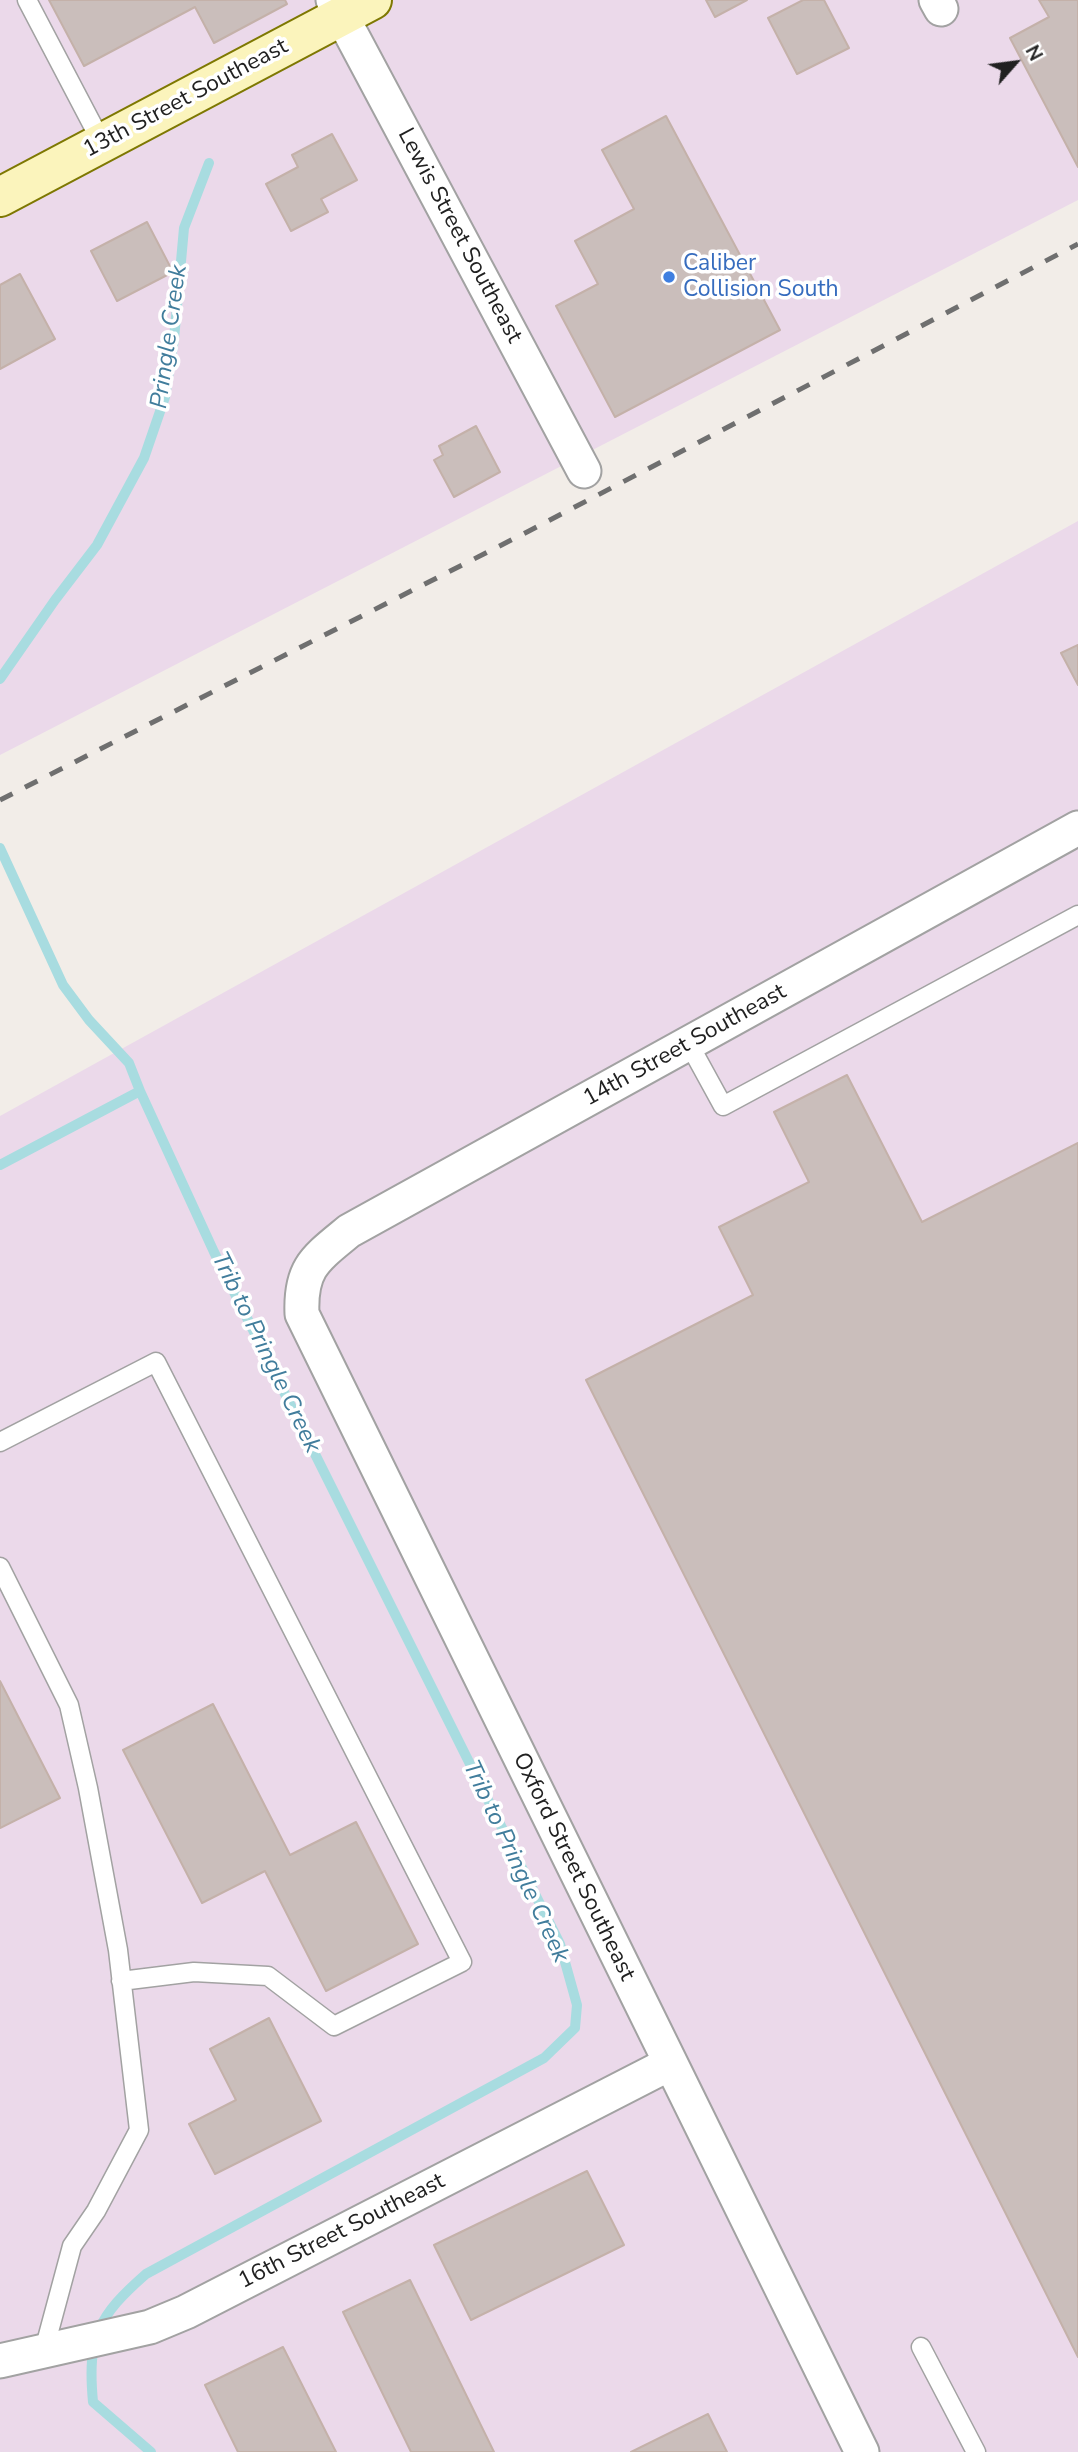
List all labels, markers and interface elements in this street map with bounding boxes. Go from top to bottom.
north arrow [980,28,1050,98]
street label: 13th Street Southeast [79,33,293,165]
text: N [1019,41,1048,66]
street label: Lewis Street Southeast [391,124,527,348]
place label: Caliber Collision South [683,250,839,304]
water label: Pringle Creek [146,263,194,411]
marker: Caliber Collision South [661,269,677,285]
street label: 14th Street Southeast [579,979,791,1113]
water label: Trib to Pringle Creek [204,1248,326,1458]
street label: Oxford Street Southeast [506,1748,640,1986]
water label: Trib to Pringle Creek [456,1756,574,1968]
street label: 16th Street Southeast [234,2168,450,2296]

